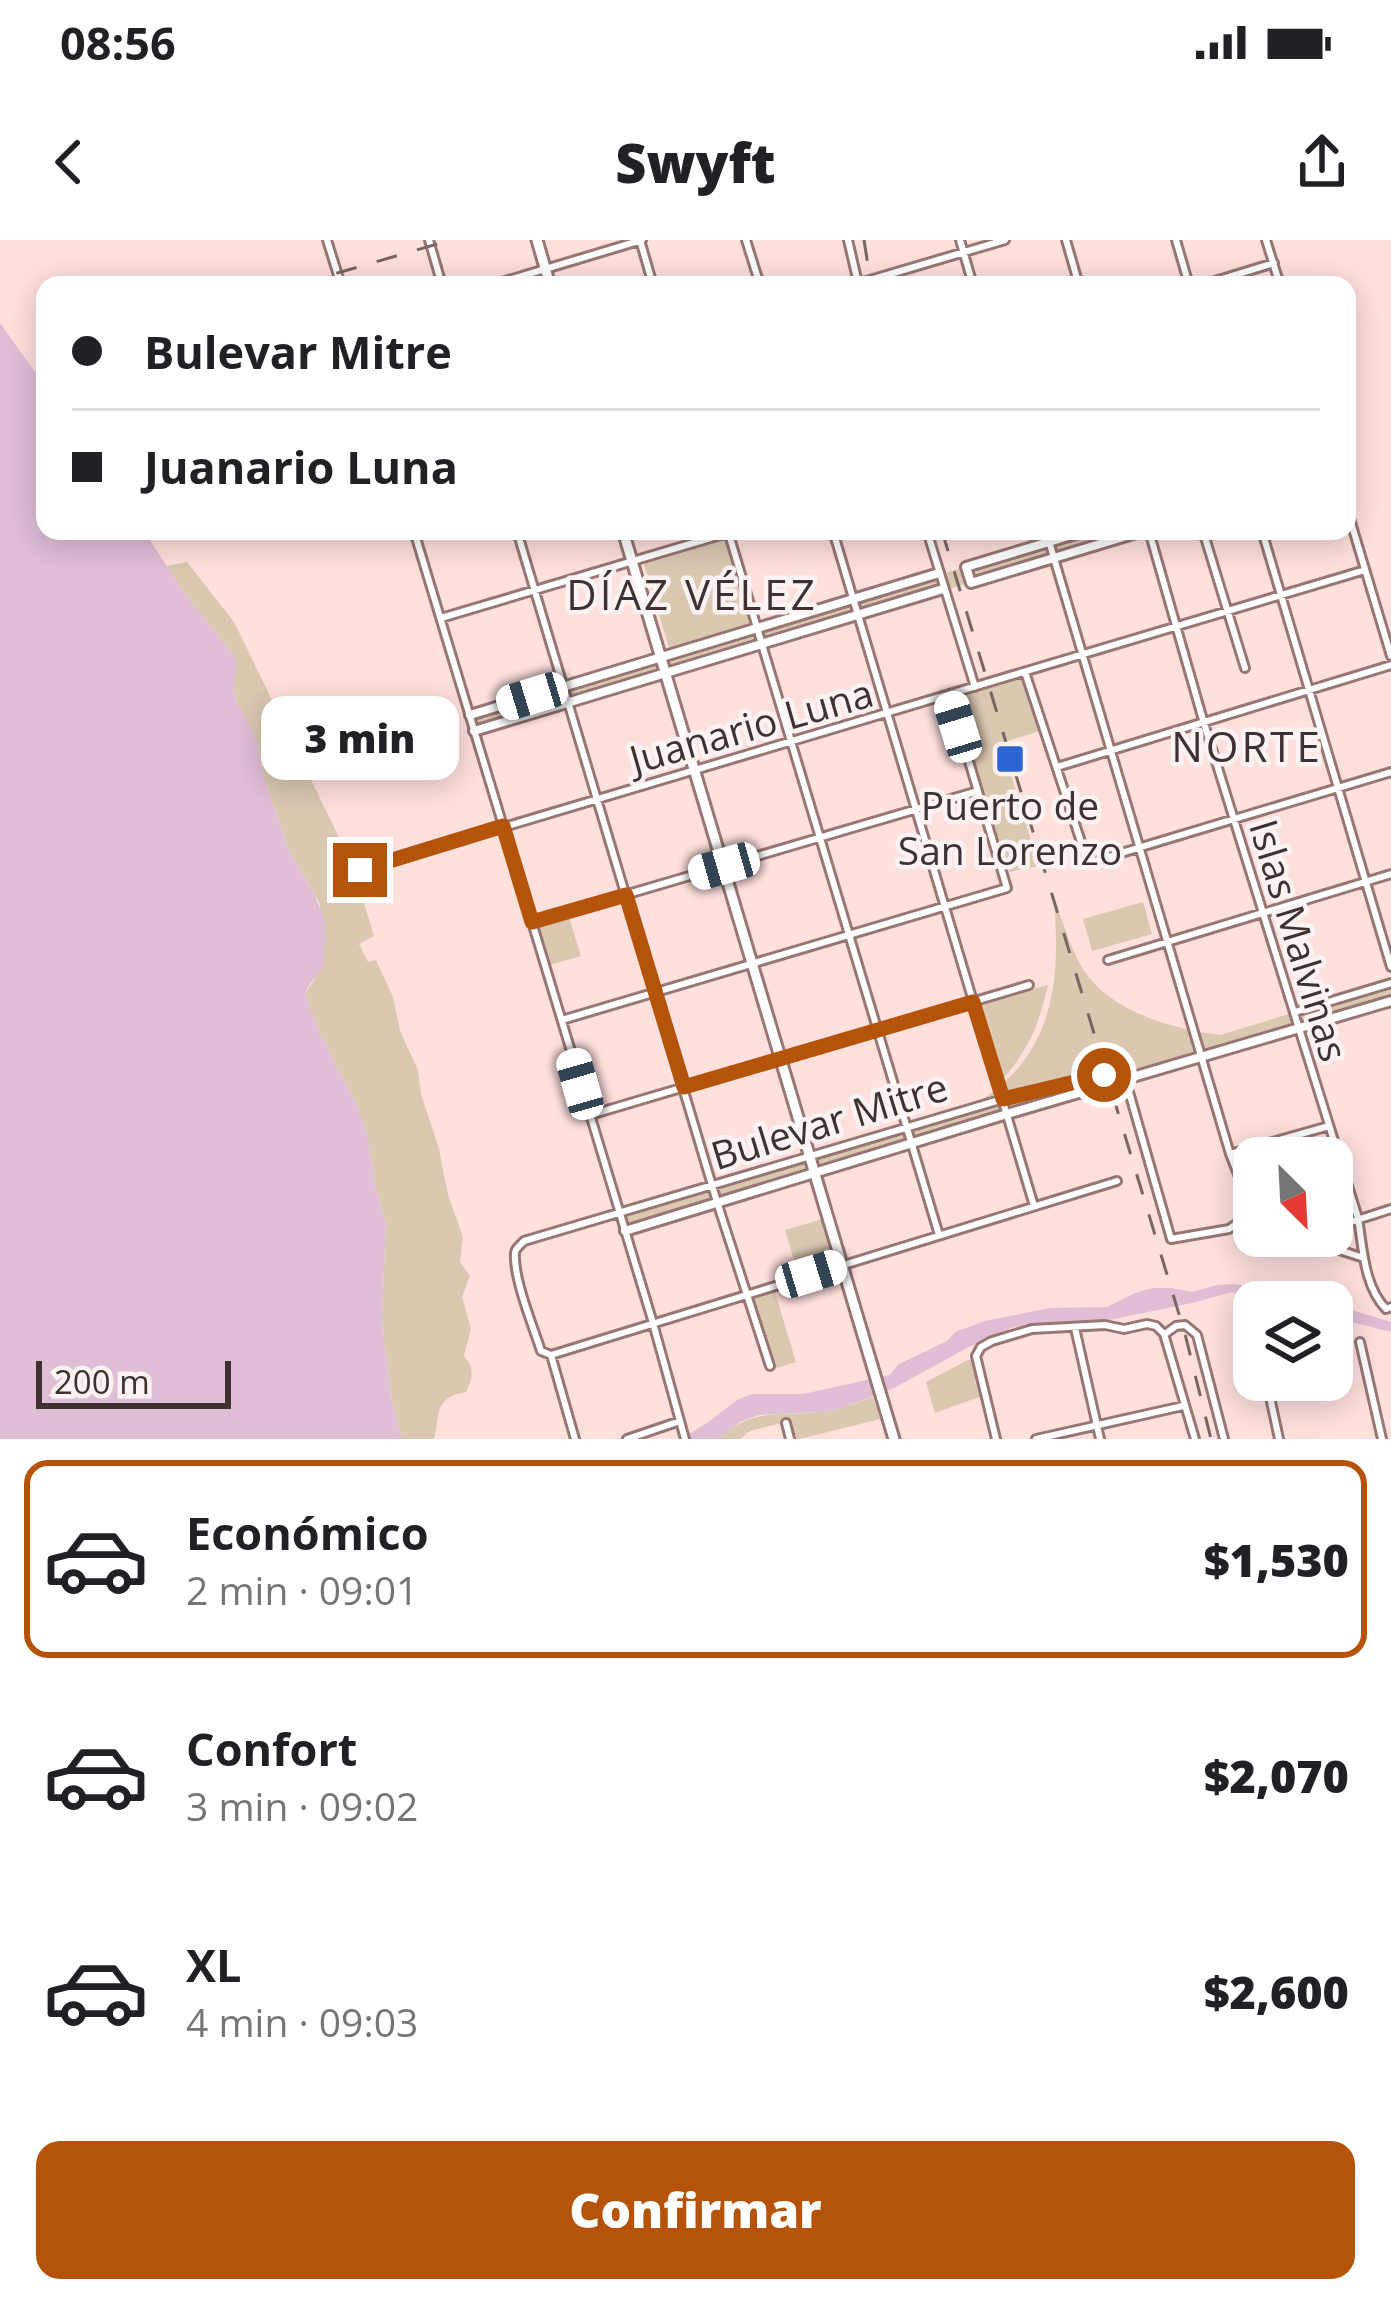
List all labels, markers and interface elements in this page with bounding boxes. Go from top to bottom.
text: 08:56 [60,12,176,73]
text: Swyft [615,125,776,199]
icon: back [36,129,102,195]
icon: share [1289,129,1355,195]
text: Bulevar Mitre [144,321,452,382]
text: Juanario Luna [144,436,458,497]
district label: DÍAZ VÉLEZ [566,565,818,622]
street label: Juanario Luna [619,665,879,786]
car [492,668,572,724]
car [930,687,986,767]
callout: 3 min [261,696,459,780]
text: 3 min [305,711,415,764]
district label: NORTE [1171,717,1323,774]
marker: Puerto de San Lorenzo [994,743,1026,775]
place label: Puerto de San Lorenzo [898,778,1122,876]
street label: Islas Malvinas [1238,813,1362,1067]
car [684,839,764,893]
route end [333,843,387,897]
car [553,1044,607,1124]
route start [1077,1048,1131,1102]
street label: Bulevar Mitre [704,1059,954,1181]
north arrow [1233,1137,1353,1257]
map controls [1233,1137,1353,1401]
car [771,1246,851,1302]
button: layers [1233,1281,1353,1401]
scale bar [36,1355,231,1408]
text: 200 m [54,1359,150,1404]
text: Económico [186,1502,429,1563]
icon: car [42,1505,150,1613]
text: $1,530 [1204,1529,1349,1590]
text: 2 min · 09:01 [186,1563,418,1616]
text: Confort [186,1718,357,1779]
icon: car [42,1721,150,1829]
text: $2,070 [1204,1745,1349,1806]
text: 3 min · 09:02 [186,1779,418,1832]
text: XL [186,1934,241,1995]
icon: car [42,1937,150,2045]
text: $2,600 [1204,1961,1349,2022]
text: 4 min · 09:03 [186,1995,418,2048]
button: Confirmar [36,2141,1355,2279]

